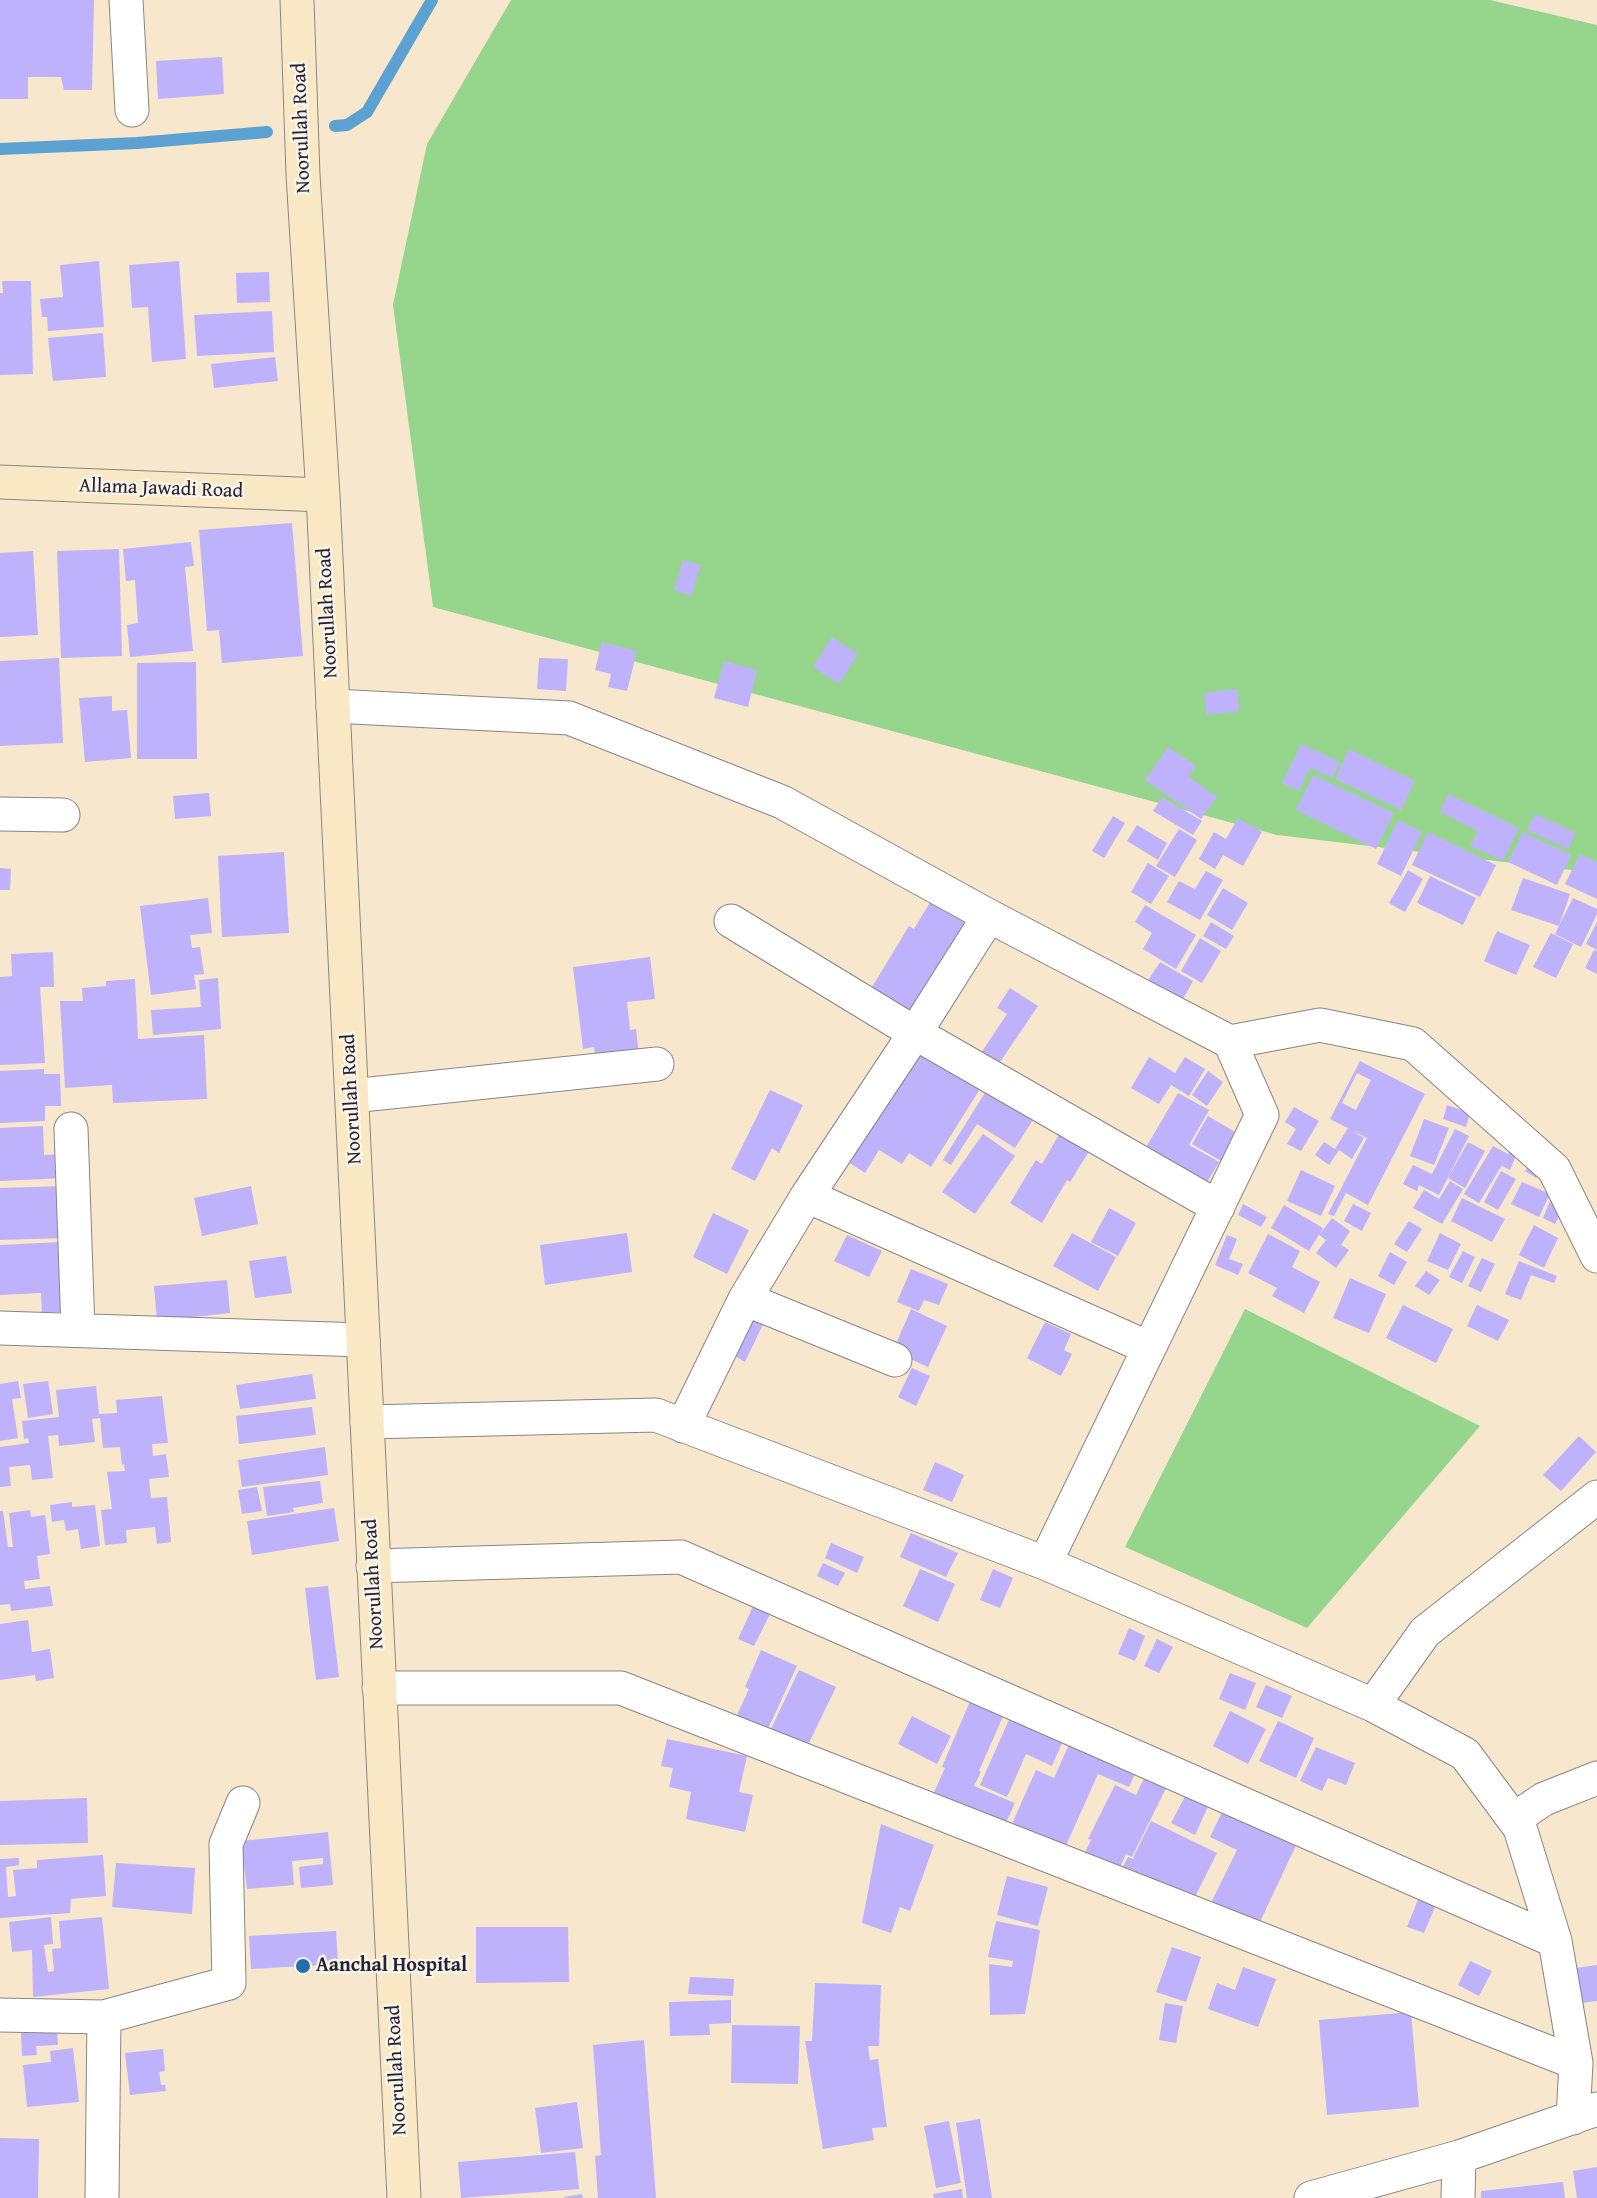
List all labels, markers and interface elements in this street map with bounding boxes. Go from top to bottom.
street label: Noorullah Road [288,62,316,194]
street label: Allama Jawadi Road [78,474,244,504]
street label: Noorullah Road [313,547,343,679]
street label: Noorullah Road [337,1033,367,1165]
street label: Noorullah Road [359,1518,389,1650]
place label: Aanchal Hospital [316,1954,467,1978]
marker: Aanchal Hospital [294,1957,312,1975]
street label: Noorullah Road [382,2004,412,2136]

